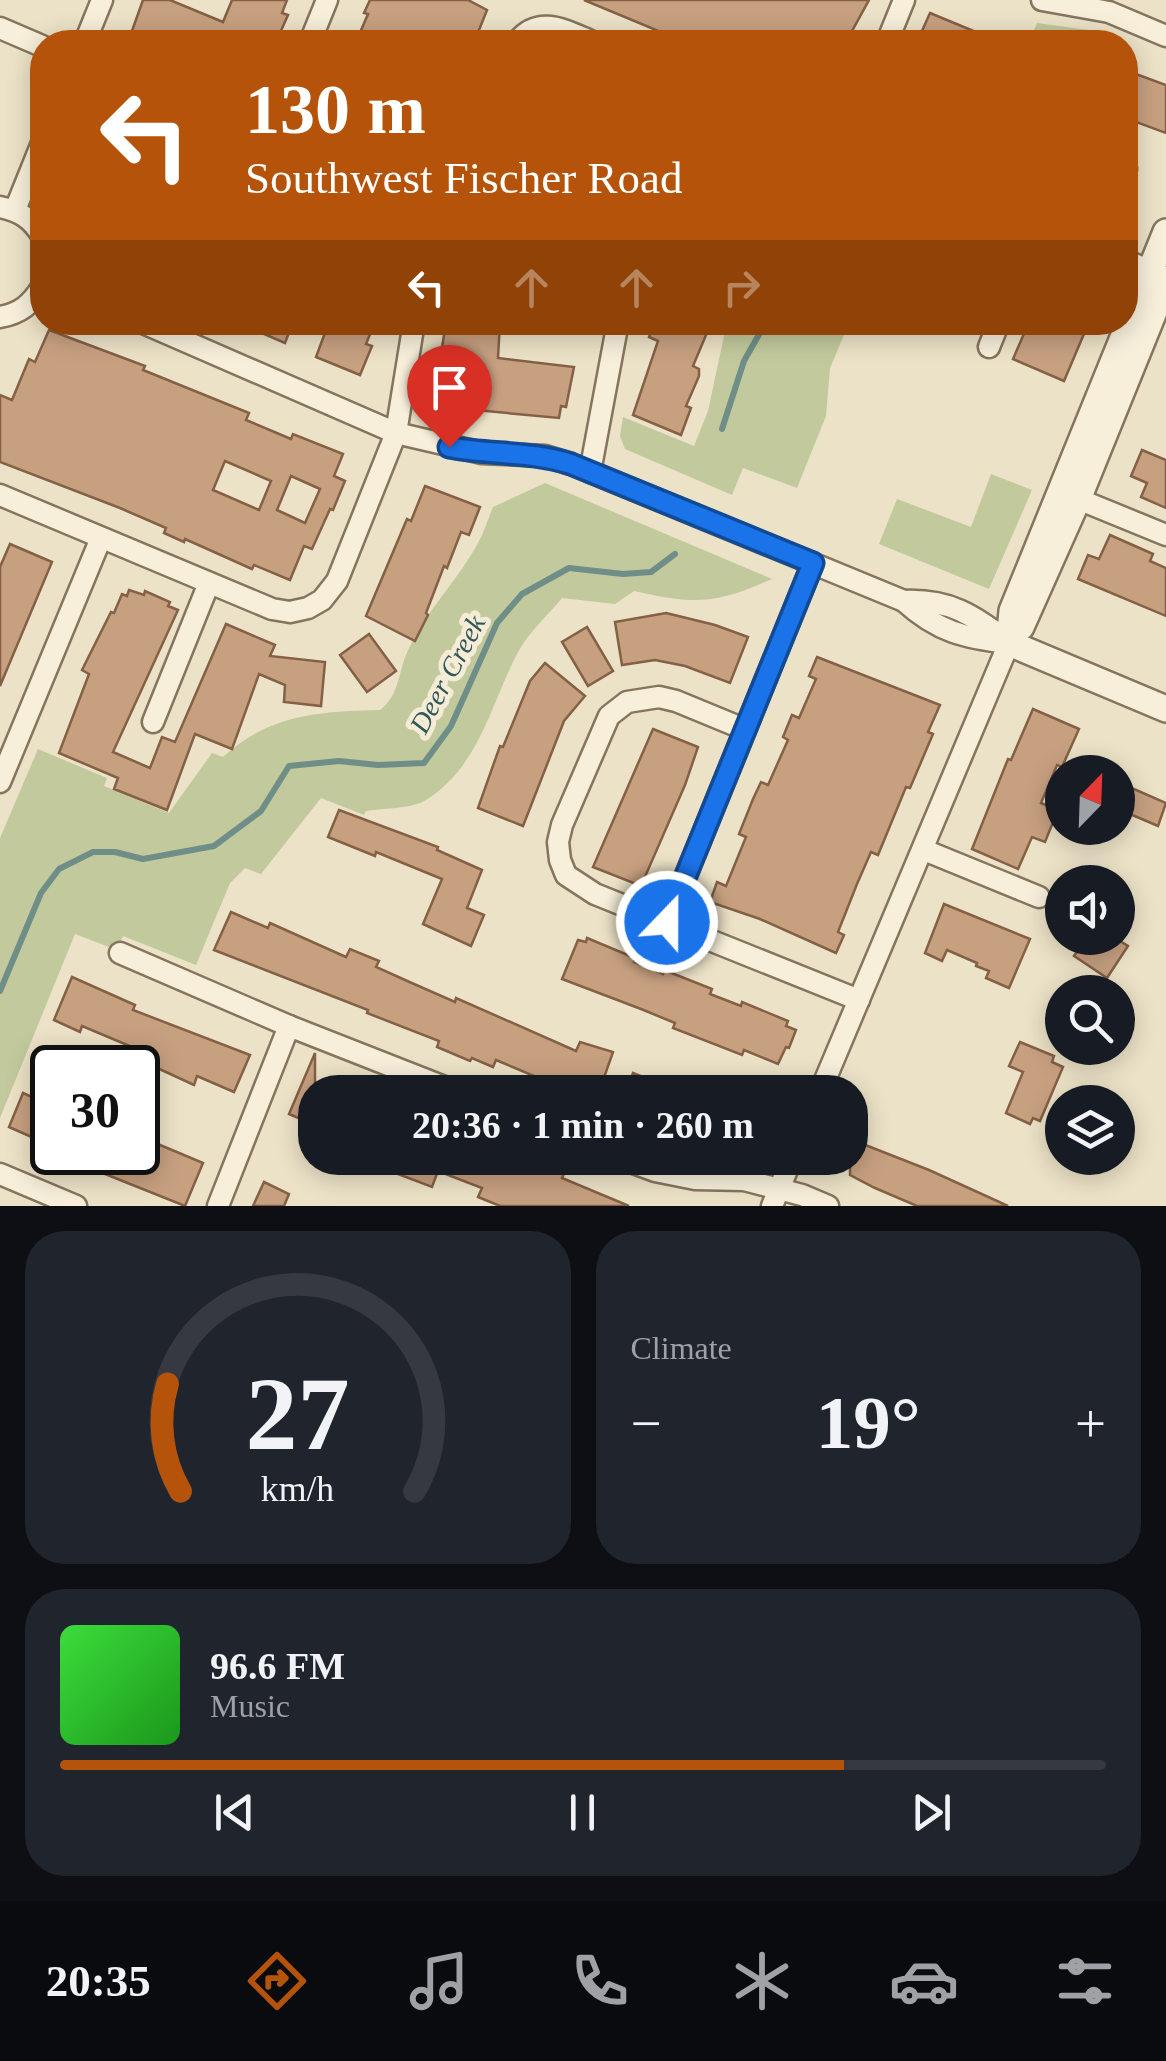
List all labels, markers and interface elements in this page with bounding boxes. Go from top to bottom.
icon: left [80,70,210,200]
text: 130 m [245,71,426,148]
text: Southwest Fischer Road [245,153,682,203]
icon: left [399,260,454,315]
icon: ahead [504,260,559,315]
icon: ahead [609,260,664,315]
icon: right [714,260,769,315]
pin [407,345,492,448]
icon: arrive [422,360,477,415]
water label: Deer Creek [403,610,492,739]
north arrow [1045,755,1135,845]
map controls [1045,755,1135,1175]
button: sound [1045,865,1135,955]
position arrow [615,870,719,974]
button: search [1045,975,1135,1065]
speed limit sign: 30 [30,1045,160,1175]
button: layers [1045,1085,1135,1175]
text: 20:36 · 1 min · 260 m [412,1104,754,1146]
text: Climate [631,1330,732,1366]
text: 27 [246,1356,350,1471]
text: 19° [816,1381,921,1464]
text: − [631,1393,662,1454]
text: + [1075,1393,1106,1454]
text: km/h [261,1469,335,1509]
text: 96.6 FM [210,1645,345,1687]
text: Music [210,1688,290,1724]
icon: previous [207,1785,262,1840]
icon: pause [555,1785,610,1840]
icon: next [904,1785,959,1840]
icon: directions [242,1946,312,2016]
icon: music [404,1946,474,2016]
icon: phone [565,1946,635,2016]
icon: climate [727,1946,797,2016]
icon: car [889,1946,959,2016]
icon: filters [1050,1946,1120,2016]
text: 20:35 [46,1956,151,2006]

